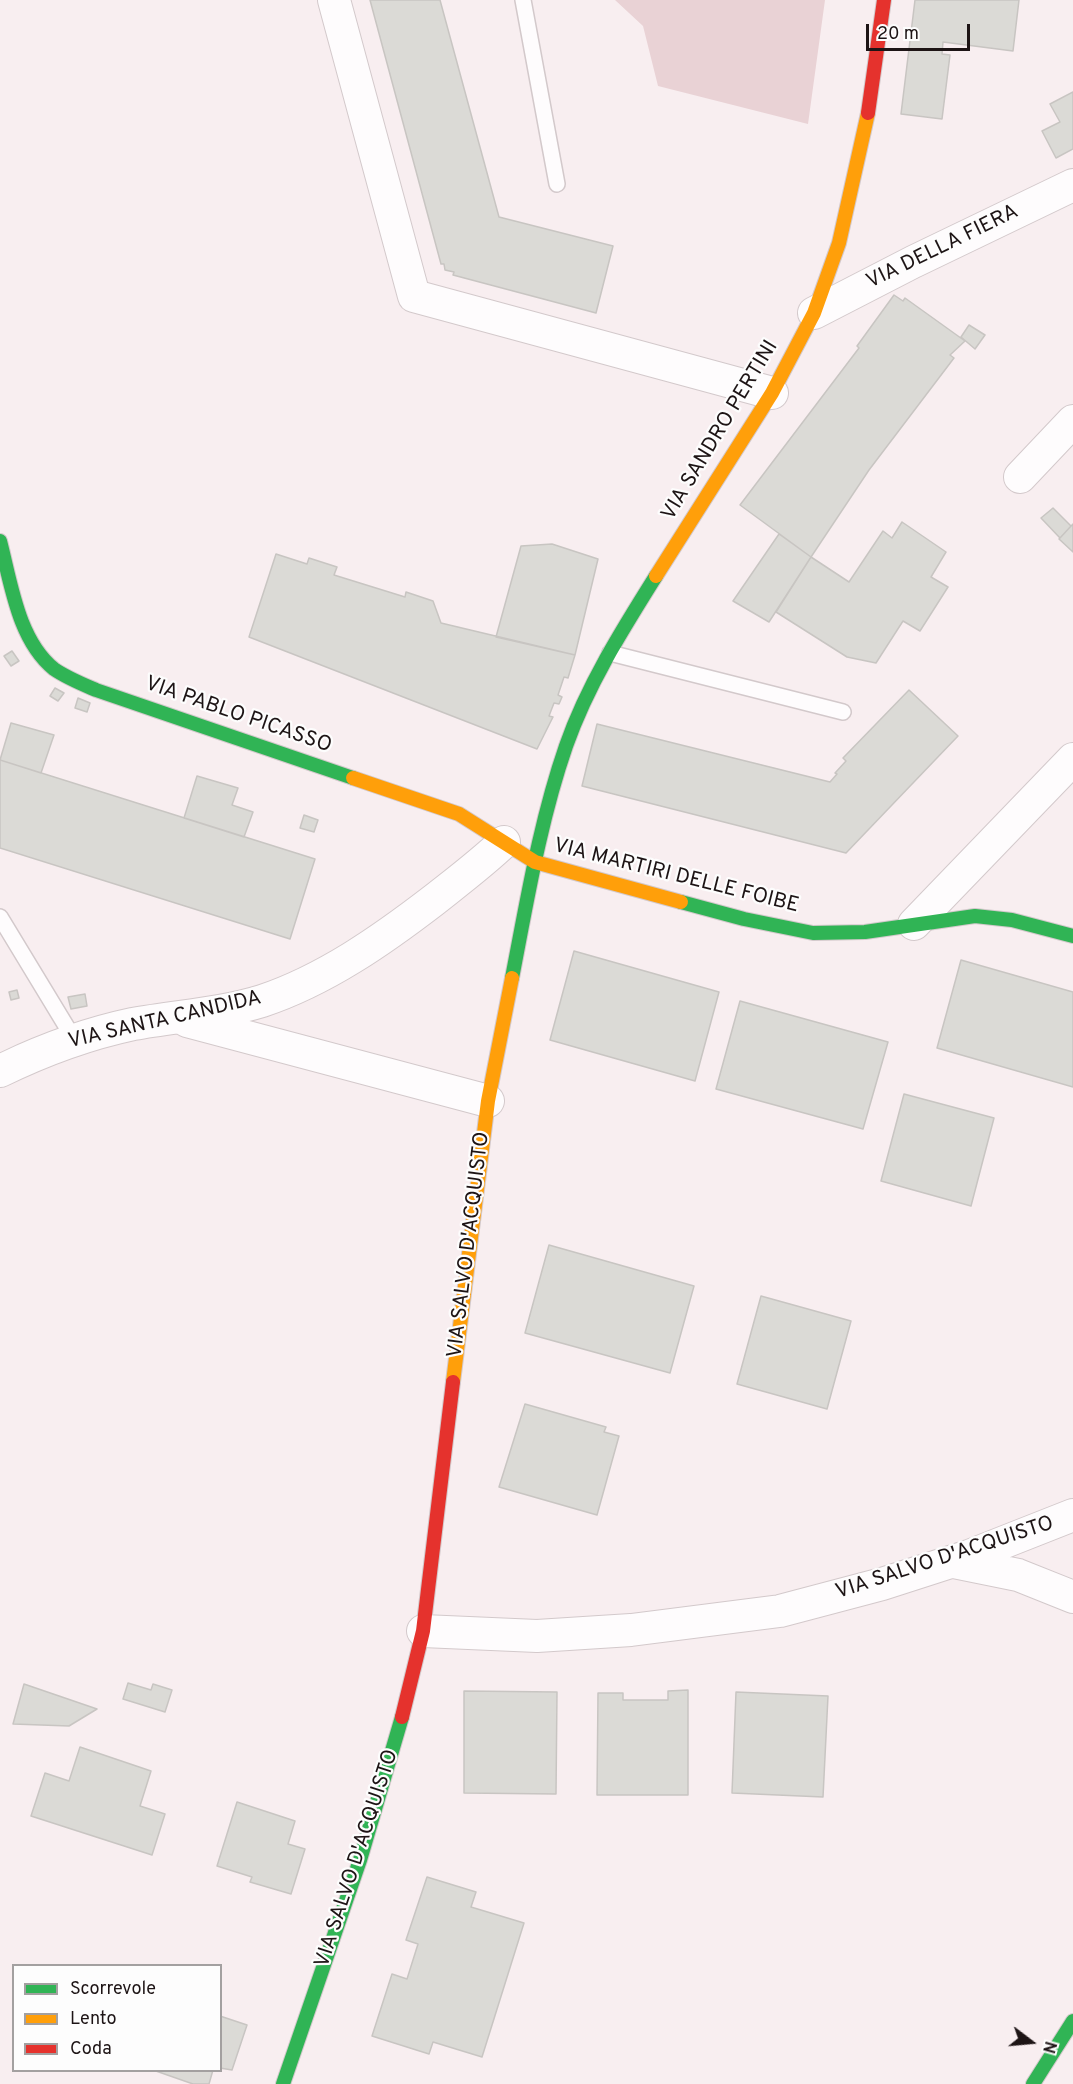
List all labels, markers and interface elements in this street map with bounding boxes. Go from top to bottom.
scale bar [869,12,972,50]
text: 20 m [877,23,919,46]
street label: VIA DELLA FIERA [863,200,1023,296]
street label: VIA SANDRO PERTINI [657,336,785,526]
street label: VIA PABLO PICASSO [141,672,335,760]
street label: VIA MARTIRI DELLE FOIBE [551,834,801,920]
street label: VIA SANTA CANDIDA [66,987,264,1055]
street label: VIA SALVO D'ACQUISTO [444,1130,496,1360]
street label: VIA SALVO D'ACQUISTO [833,1512,1057,1606]
street label: VIA SALVO D'ACQUISTO [311,1747,405,1971]
legend [12,1964,222,2072]
text: Scorrevole [70,1978,156,2001]
text: Lento [70,2008,116,2031]
north arrow [1001,2012,1061,2072]
text: Coda [70,2038,112,2061]
text: N [1037,2039,1060,2055]

